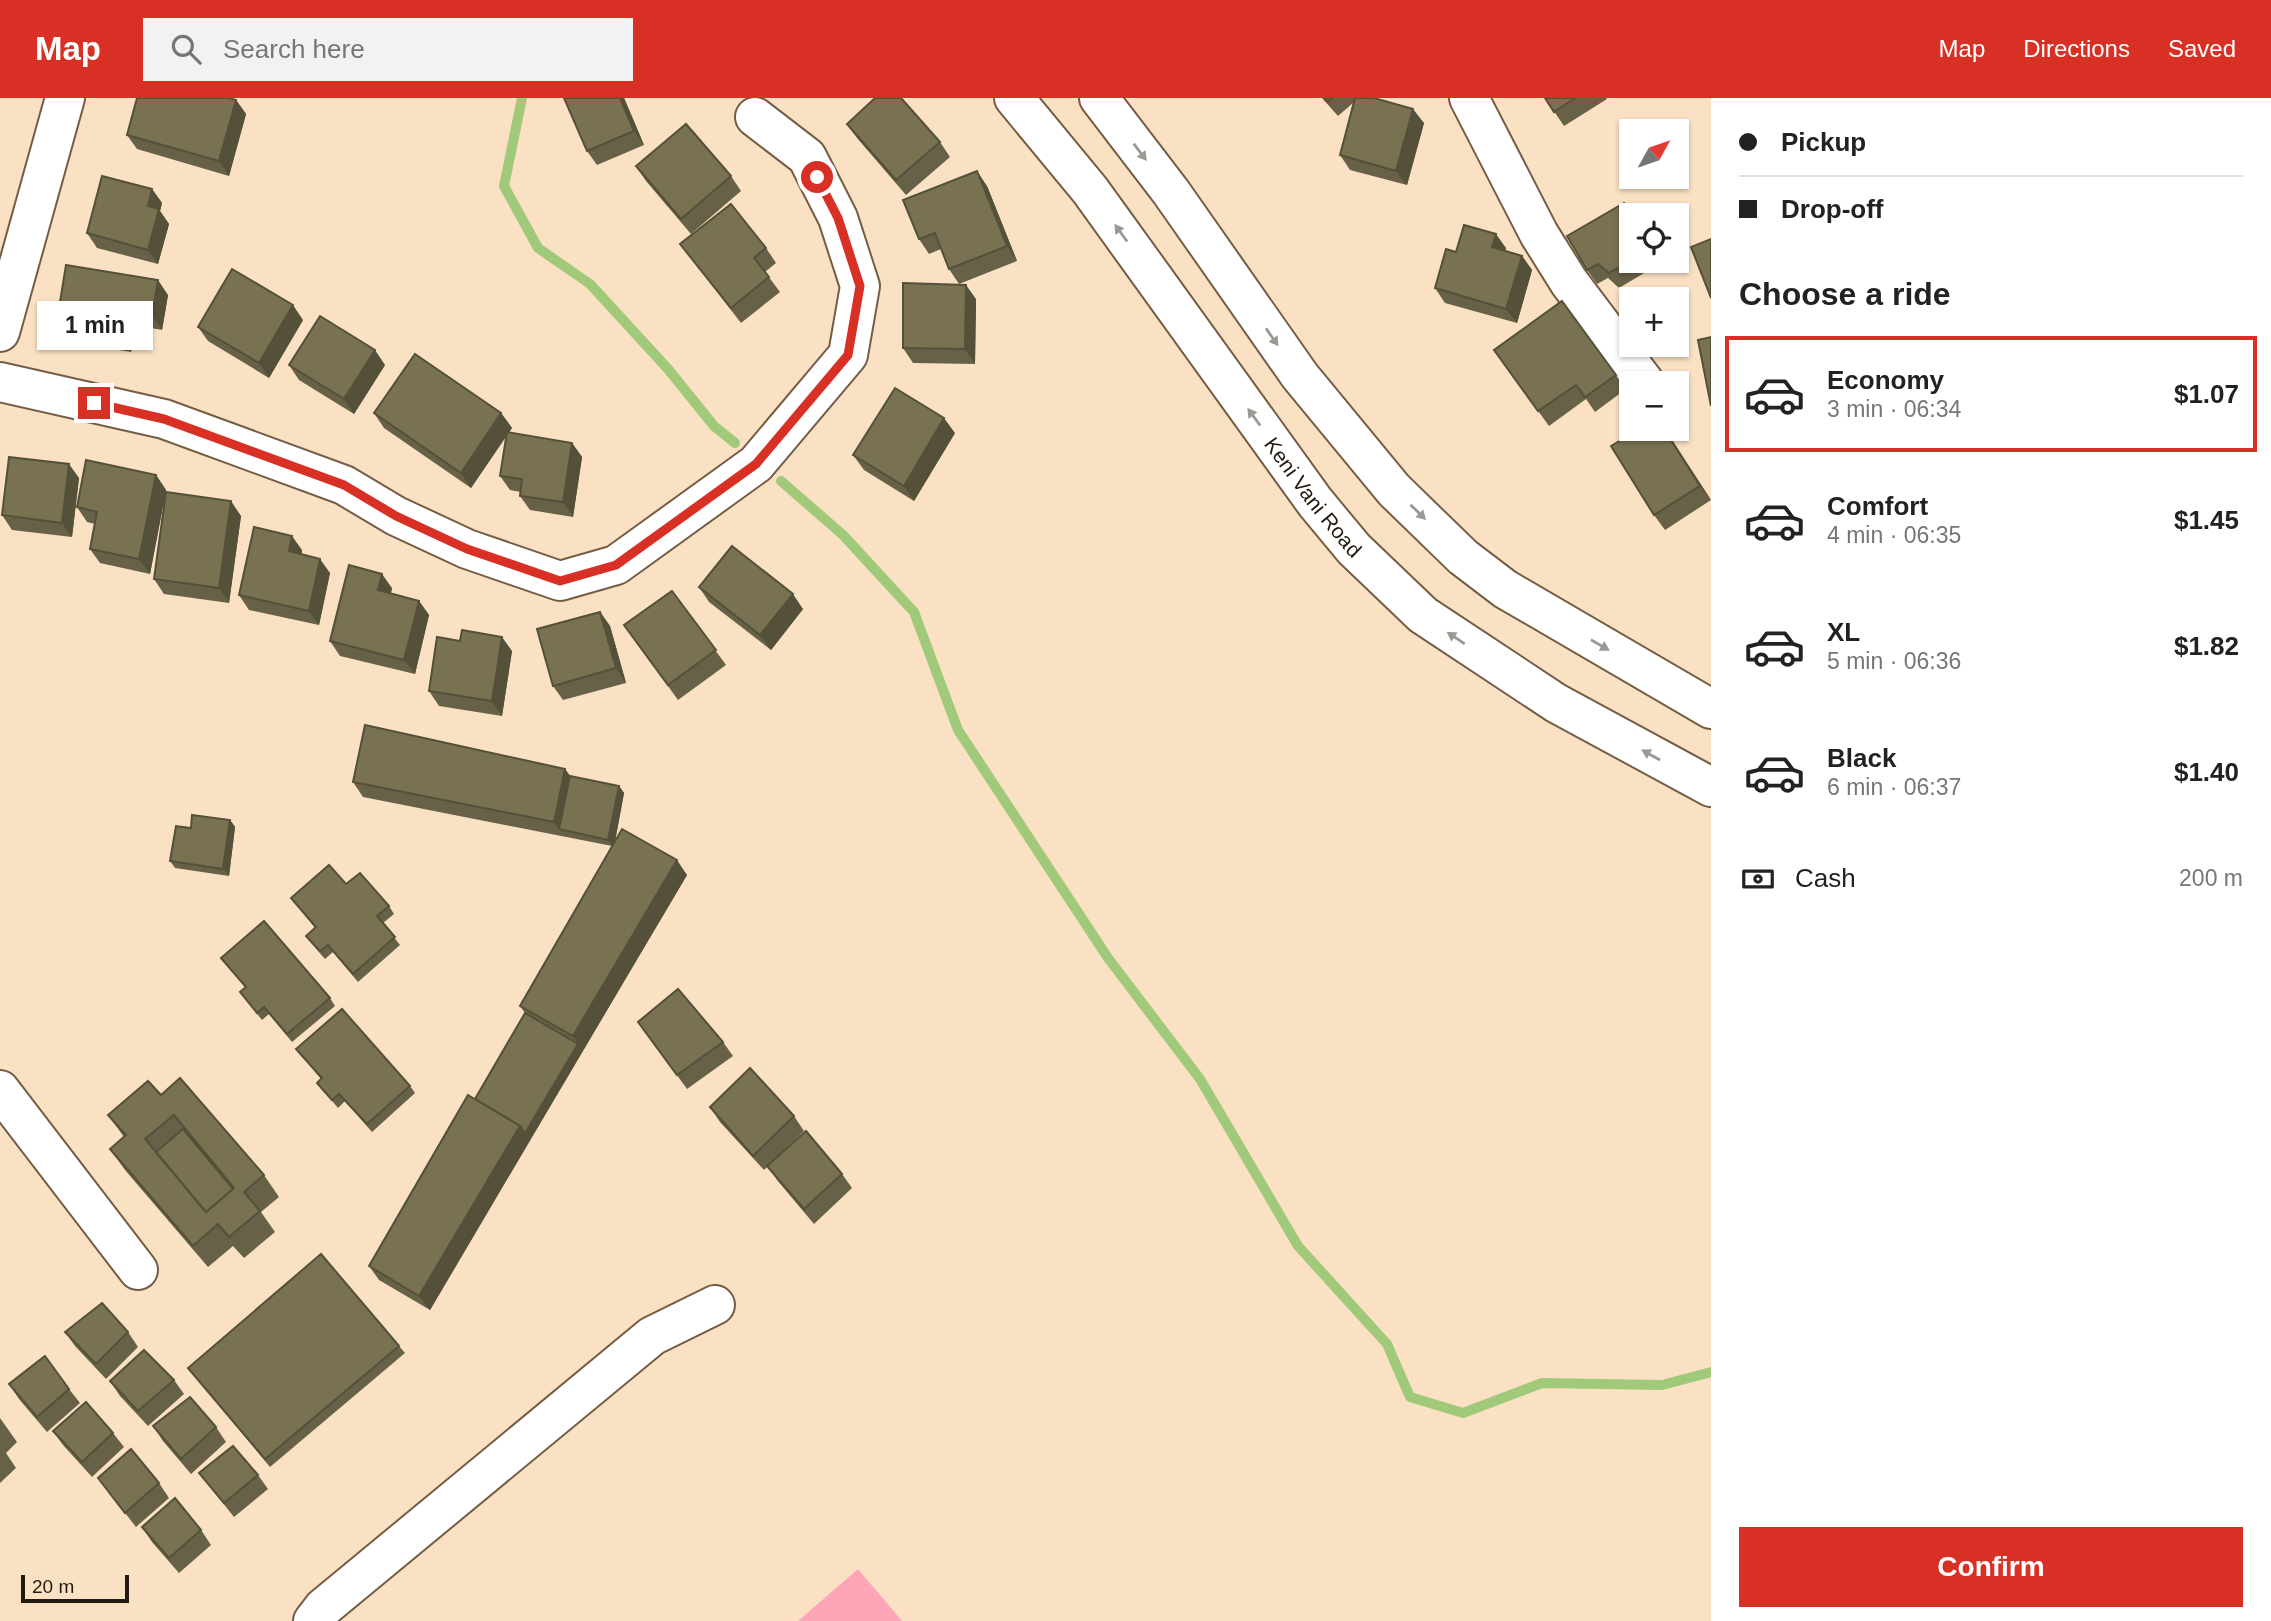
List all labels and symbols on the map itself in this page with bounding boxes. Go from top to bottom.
north arrow [1619,119,1689,189]
one-way arrow [1133,143,1147,161]
route start [801,161,833,193]
one-way arrow [1114,224,1128,242]
callout: 1 min [36,302,152,350]
one-way arrow [1265,328,1279,346]
route end [78,387,110,419]
one-way arrow [1247,408,1261,426]
street label: Keni Vani Road [1260,433,1366,562]
one-way arrow [1409,503,1425,520]
one-way arrow [1447,631,1465,645]
one-way arrow [1591,639,1610,651]
one-way arrow [1641,749,1661,760]
scale bar [21,1572,130,1604]

